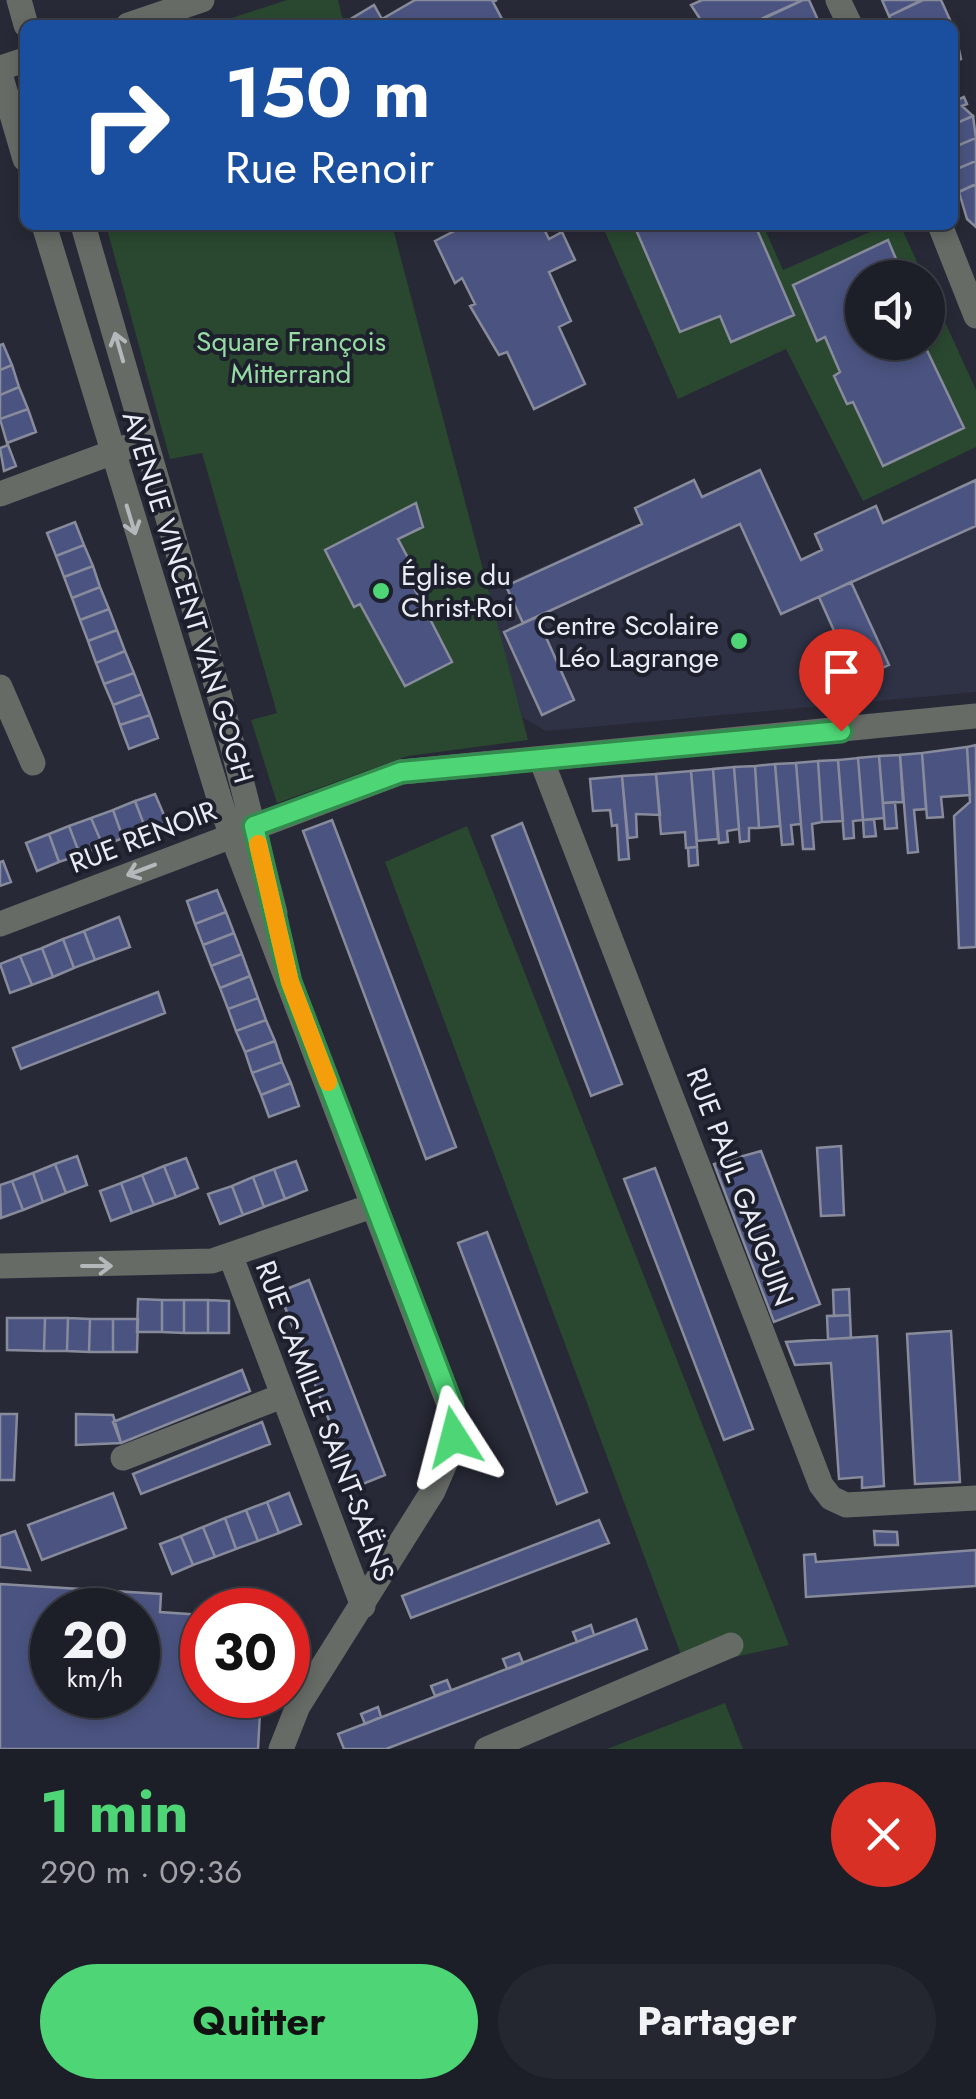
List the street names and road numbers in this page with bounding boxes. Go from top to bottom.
street label: AVENUE VINCENT VAN GOGH [112,406,264,788]
street label: RUE RENOIR [64,790,223,884]
street label: RUE PAUL GAUGUIN [676,1062,804,1312]
street label: RUE CAMILLE SAINT-SAËNS [245,1255,405,1587]

